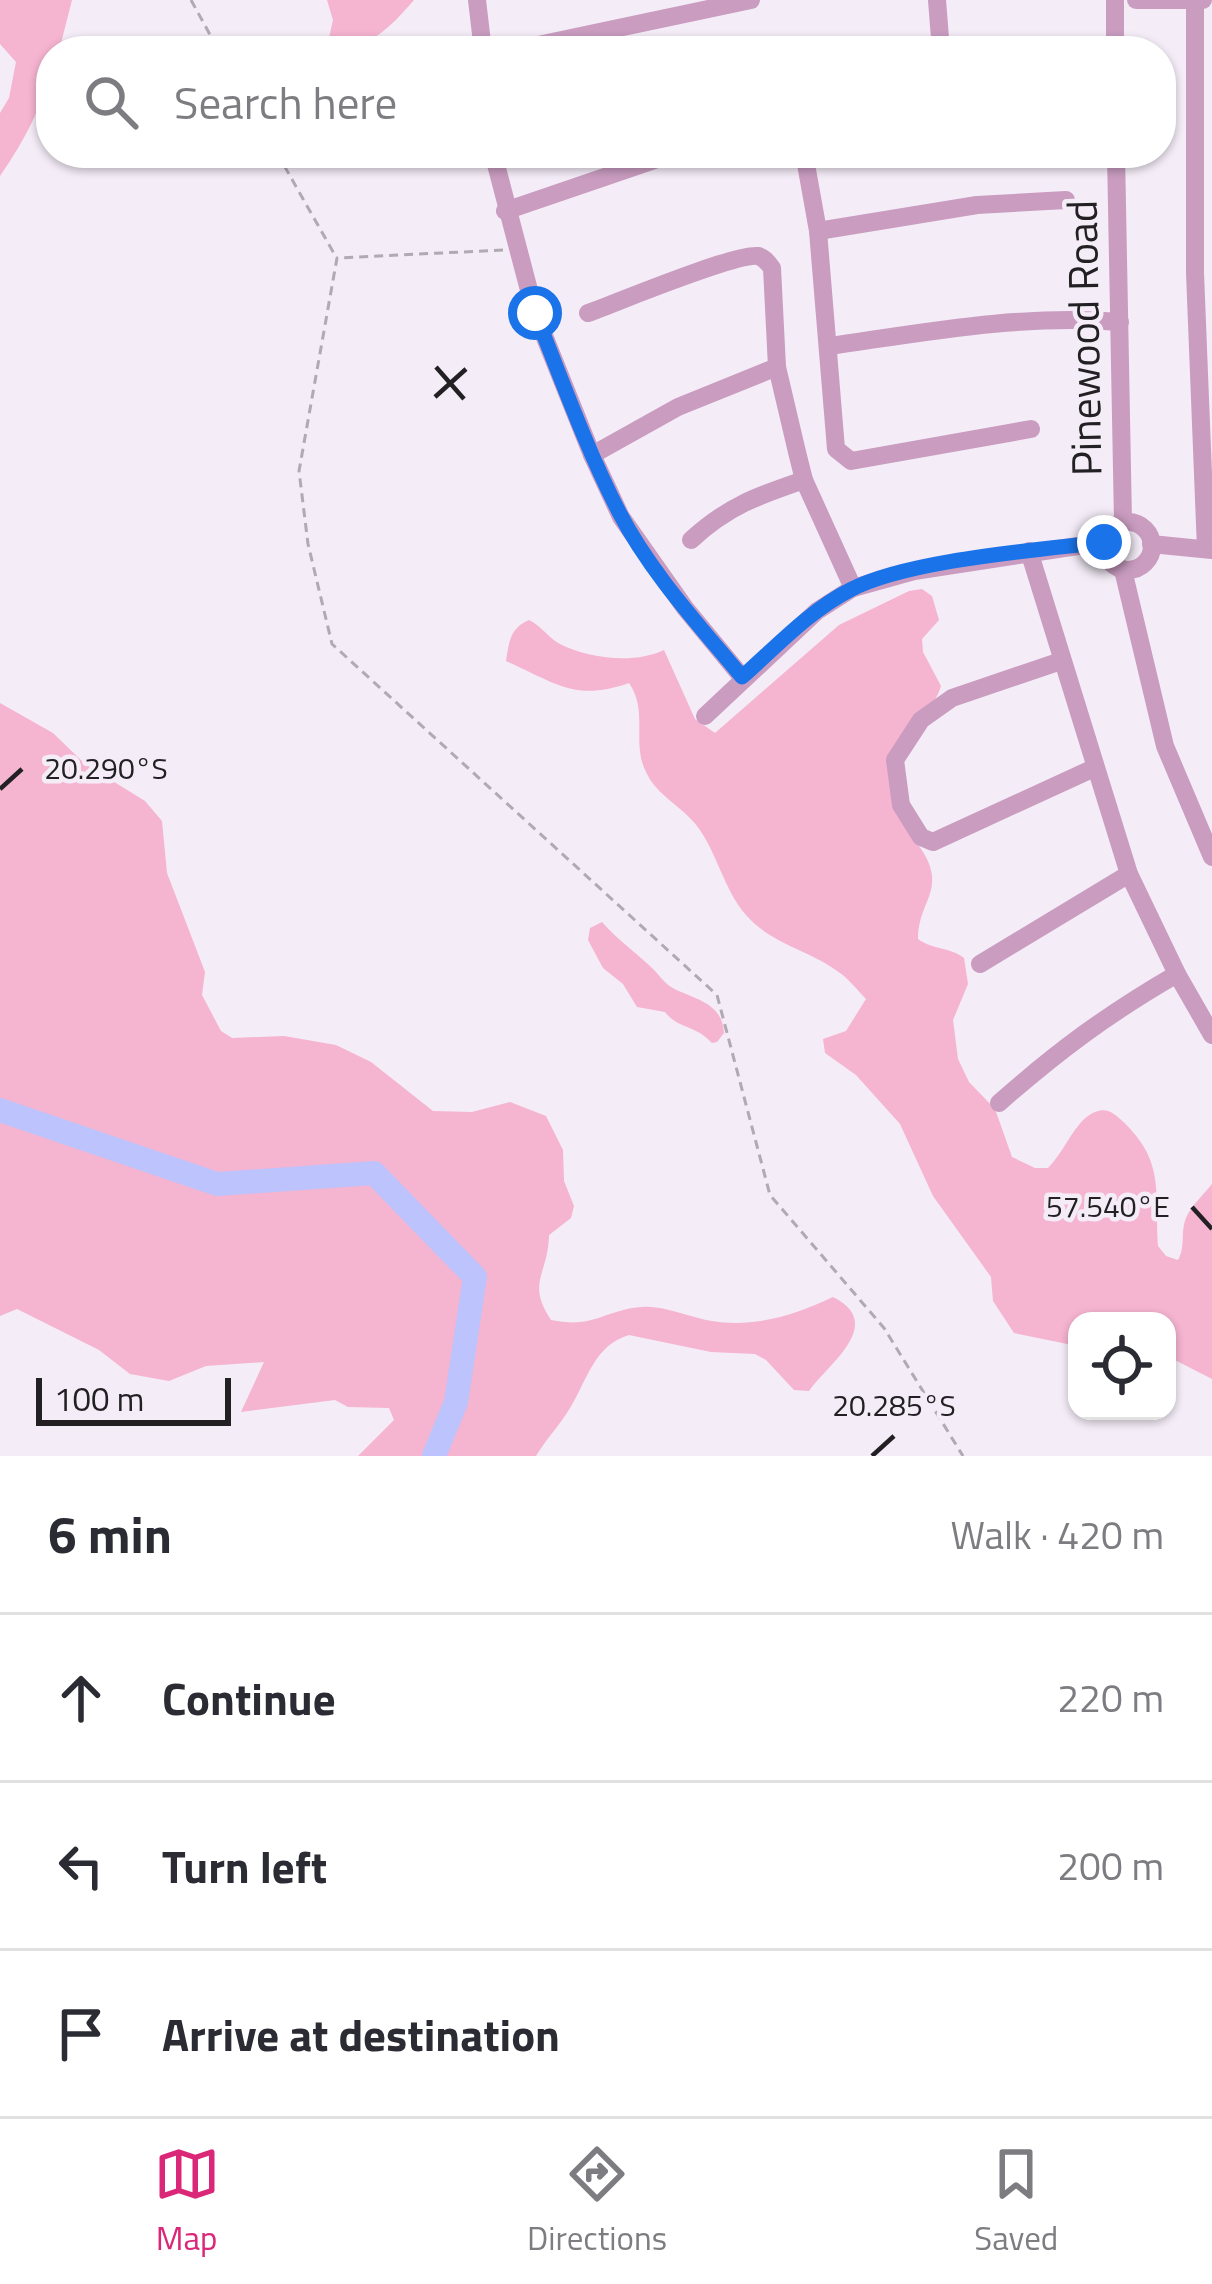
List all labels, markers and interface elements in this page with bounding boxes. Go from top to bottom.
search box [36,36,1176,168]
text: Search here [174,68,397,136]
icon: search [78,69,144,135]
street label: Pinewood Road [1049,199,1117,477]
route start [508,286,562,340]
route end [1077,515,1131,569]
text: 20.290°S [44,745,168,791]
text: 57.540°E [1046,1183,1170,1229]
map controls [1068,1312,1176,1420]
button: locate [1068,1312,1176,1420]
scale bar [36,1372,231,1425]
text: 100 m [54,1374,144,1424]
text: 20.285°S [832,1382,956,1428]
text: 6 min [48,1495,172,1573]
text: Walk · 420 m [950,1505,1164,1564]
text: Continue [162,1664,336,1732]
icon: ahead [48,1665,114,1731]
text: 220 m [1057,1668,1164,1727]
text: Turn left [162,1832,327,1900]
icon: left [48,1833,114,1899]
text: 200 m [1057,1836,1164,1895]
text: Arrive at destination [162,2000,560,2068]
icon: arrive [48,2001,114,2067]
tab: Map [154,2141,220,2263]
tab: Directions [527,2141,667,2263]
tab: Saved [974,2141,1058,2263]

